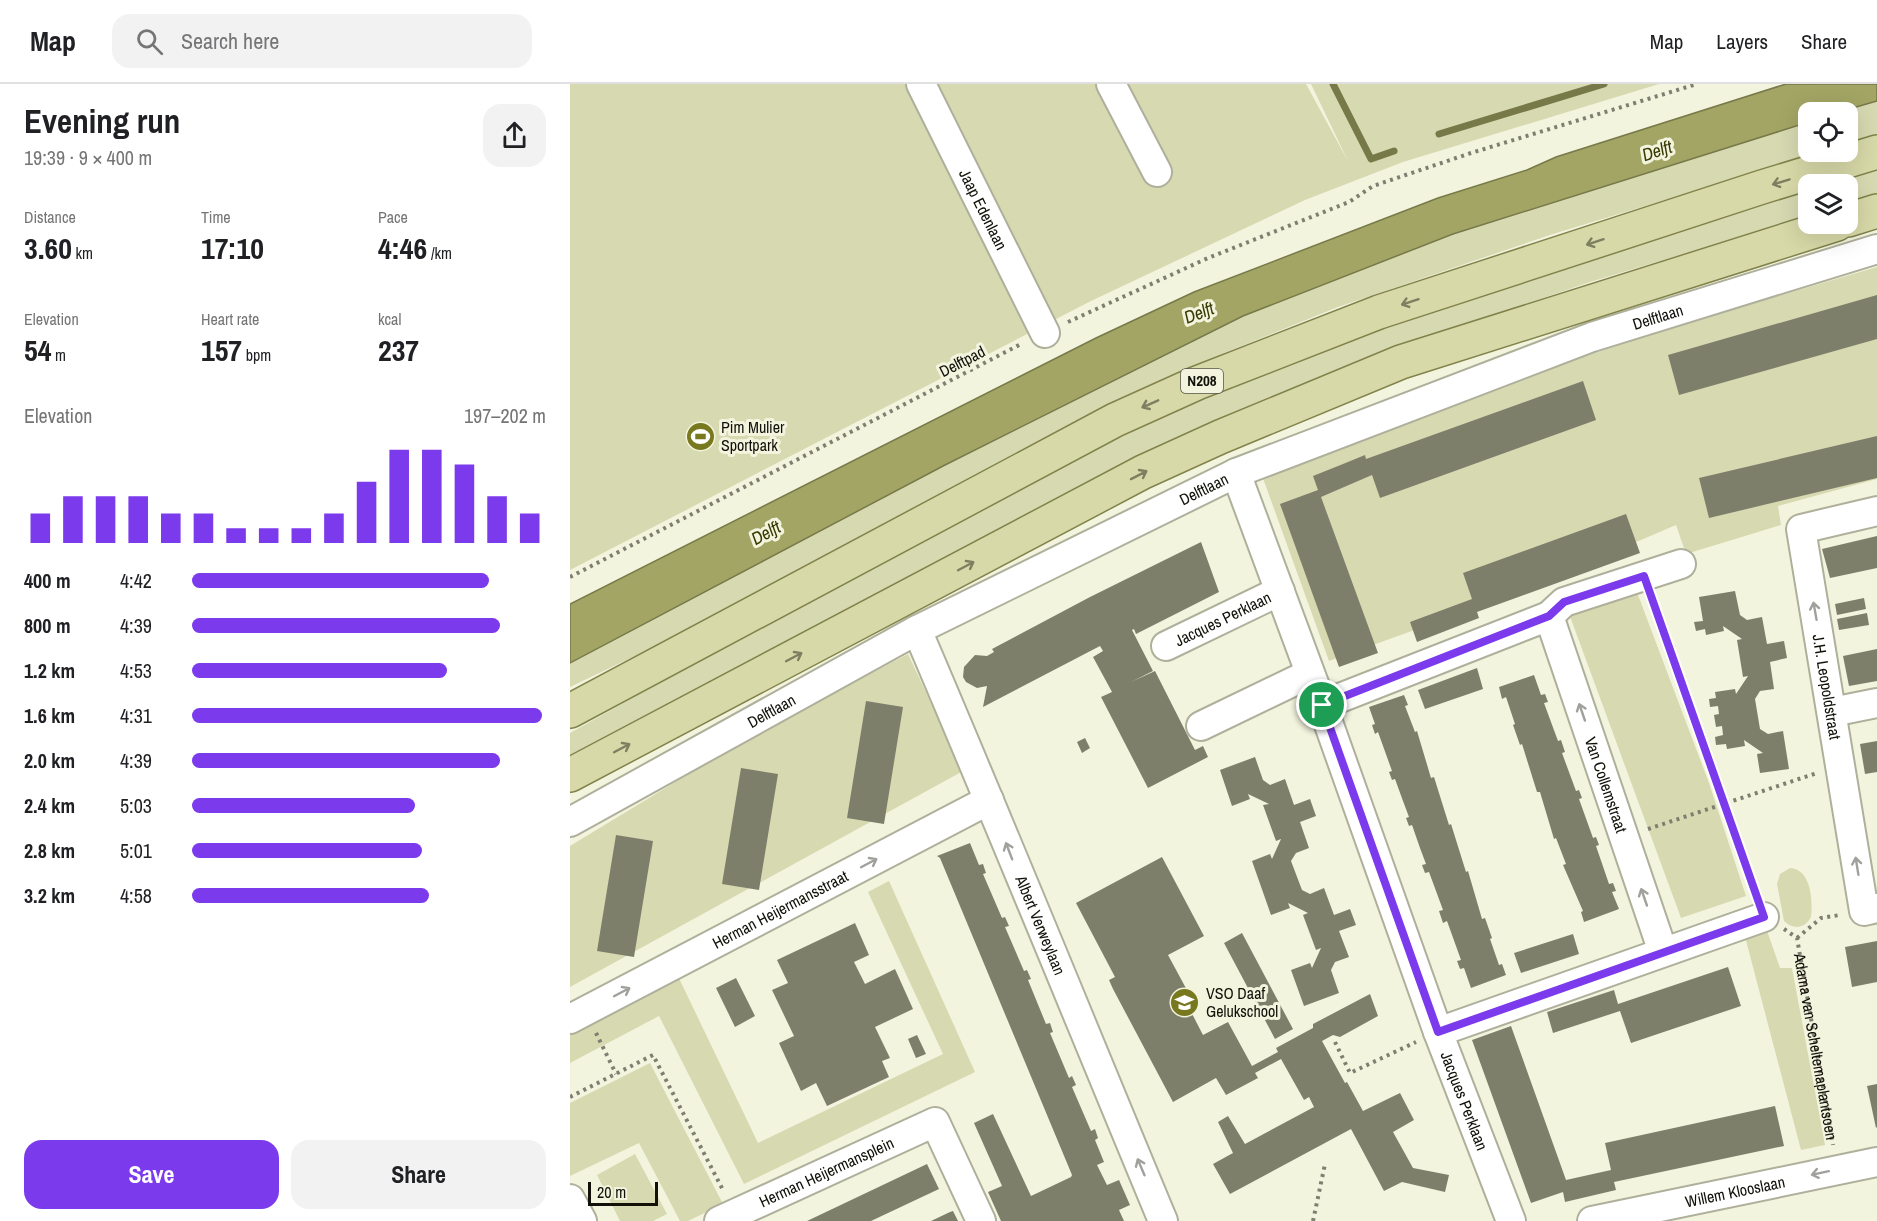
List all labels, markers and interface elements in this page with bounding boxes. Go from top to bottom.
search box [112,14,532,68]
text: Map [30,22,76,60]
icon: search [133,25,166,58]
text: Search here [181,26,279,56]
text: Map [1650,27,1683,56]
text: Layers [1716,27,1768,56]
text: Share [1801,27,1847,56]
text: Evening run [24,99,180,143]
map controls [1798,102,1858,234]
button: locate [1798,102,1858,162]
button: share [483,104,546,167]
water label: Delft [1639,134,1676,167]
text: 19:39 · 9 × 400 m [24,144,152,171]
street label: Jaap Edenlaan [954,165,1013,253]
button: layers [1798,174,1858,234]
one-way arrow [1772,177,1791,188]
text: Distance [24,206,76,228]
text: Time [201,206,231,228]
text: Pace [378,206,408,228]
text: 3.60 [24,228,72,268]
text: 17:10 [201,228,264,268]
text: 4:46 [378,228,427,268]
one-way arrow [1586,237,1605,248]
text: km [72,242,93,264]
text: /km [427,242,452,264]
water label: Delft [1180,295,1218,330]
one-way arrow [1401,297,1420,308]
street label: Delftlaan [1630,299,1686,335]
text: Elevation [24,308,79,330]
text: Heart rate [201,308,259,330]
text: kcal [378,308,401,330]
text: 54 [24,330,51,370]
text: 157 [201,330,242,370]
text: 237 [378,330,419,370]
street label: Delftpad [935,340,989,382]
text: m [51,344,66,366]
text: bpm [242,344,271,366]
road number: N208 [1181,369,1223,393]
one-way arrow [1142,399,1160,410]
text: Elevation [24,402,92,429]
text: 197–202 m [464,402,546,429]
place label: Pim Mulier Sportpark [721,416,785,456]
sports icon: Pim Mulier Sportpark [684,420,716,452]
one-way arrow [1129,468,1147,480]
street label: Delftlaan [1175,468,1232,510]
water label: Delft [746,514,786,551]
one-way arrow [957,560,975,571]
text: 400 m [24,567,71,594]
text: 4:42 [120,567,152,594]
street label: Jacques Perklaan [1171,586,1275,651]
one-way arrow [1809,602,1820,622]
text: 800 m [24,612,71,639]
text: 4:39 [120,612,152,639]
street label: J.H. Leopoldstraat [1807,632,1847,741]
one-way arrow [785,651,802,663]
text: 1.2 km [24,657,75,684]
text: 4:53 [120,657,152,684]
pin [1296,679,1347,730]
street label: Delftlaan [743,688,799,733]
icon: arrive [1305,688,1338,721]
text: 1.6 km [24,702,75,729]
text: 4:31 [120,702,152,729]
one-way arrow [1575,703,1586,722]
street label: Van Collemstraat [1580,734,1633,836]
one-way arrow [612,742,630,753]
text: 2.0 km [24,747,75,774]
text: 4:39 [120,747,152,774]
text: 2.4 km [24,792,75,819]
text: 5:03 [120,792,152,819]
text: 2.8 km [24,837,75,864]
text: 5:01 [120,837,152,864]
one-way arrow [1003,842,1014,861]
one-way arrow [860,857,878,868]
one-way arrow [1851,857,1862,876]
street label: Herman Heijermansstraat [708,864,852,954]
street label: Albert Verweylaan [1010,871,1071,978]
text: 3.2 km [24,882,75,909]
text: 4:58 [120,882,152,909]
one-way arrow [1638,888,1649,907]
street label: Adama van Scheltemaplantsoen [1789,951,1843,1142]
place label: VSO Daaf Gelukschool [1206,982,1278,1022]
one-way arrow [613,986,630,998]
school or university icon: VSO Daaf Gelukschool [1169,986,1201,1018]
street label: Jacques Perklaan [1435,1048,1494,1153]
street label: Herman Heijermansplein [755,1131,897,1212]
button: Save [24,1140,279,1209]
button: Share [291,1140,546,1209]
one-way arrow [1134,1158,1145,1176]
one-way arrow [1810,1168,1830,1179]
street label: Willem Klooslaan [1683,1170,1787,1212]
scale bar [588,1179,658,1206]
text: 20 m [597,1181,626,1203]

